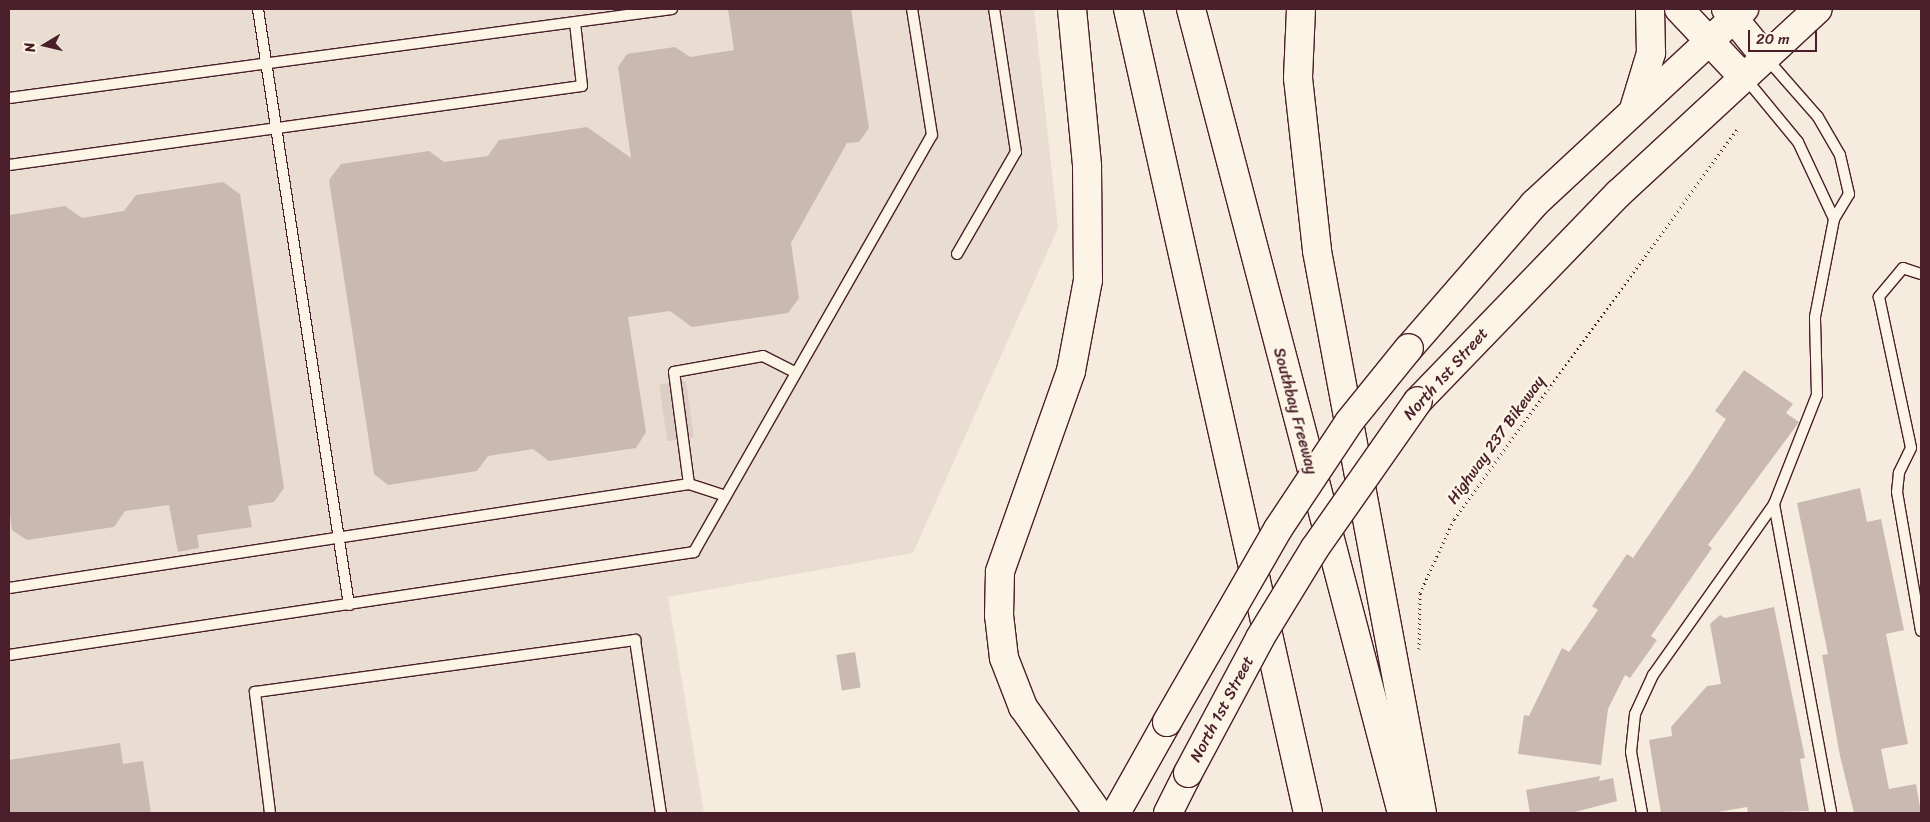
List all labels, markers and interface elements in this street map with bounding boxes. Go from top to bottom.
north arrow [20,20,70,70]
scale bar [1750,20,1819,52]
text: 20 m [1756,26,1790,52]
text: N [17,41,43,54]
street label: North 1st Street [1400,324,1492,424]
street label: Southbay Freeway [1269,346,1321,476]
street label: Highway 237 Bikeway [1443,372,1549,508]
street label: North 1st Street [1186,653,1258,765]

